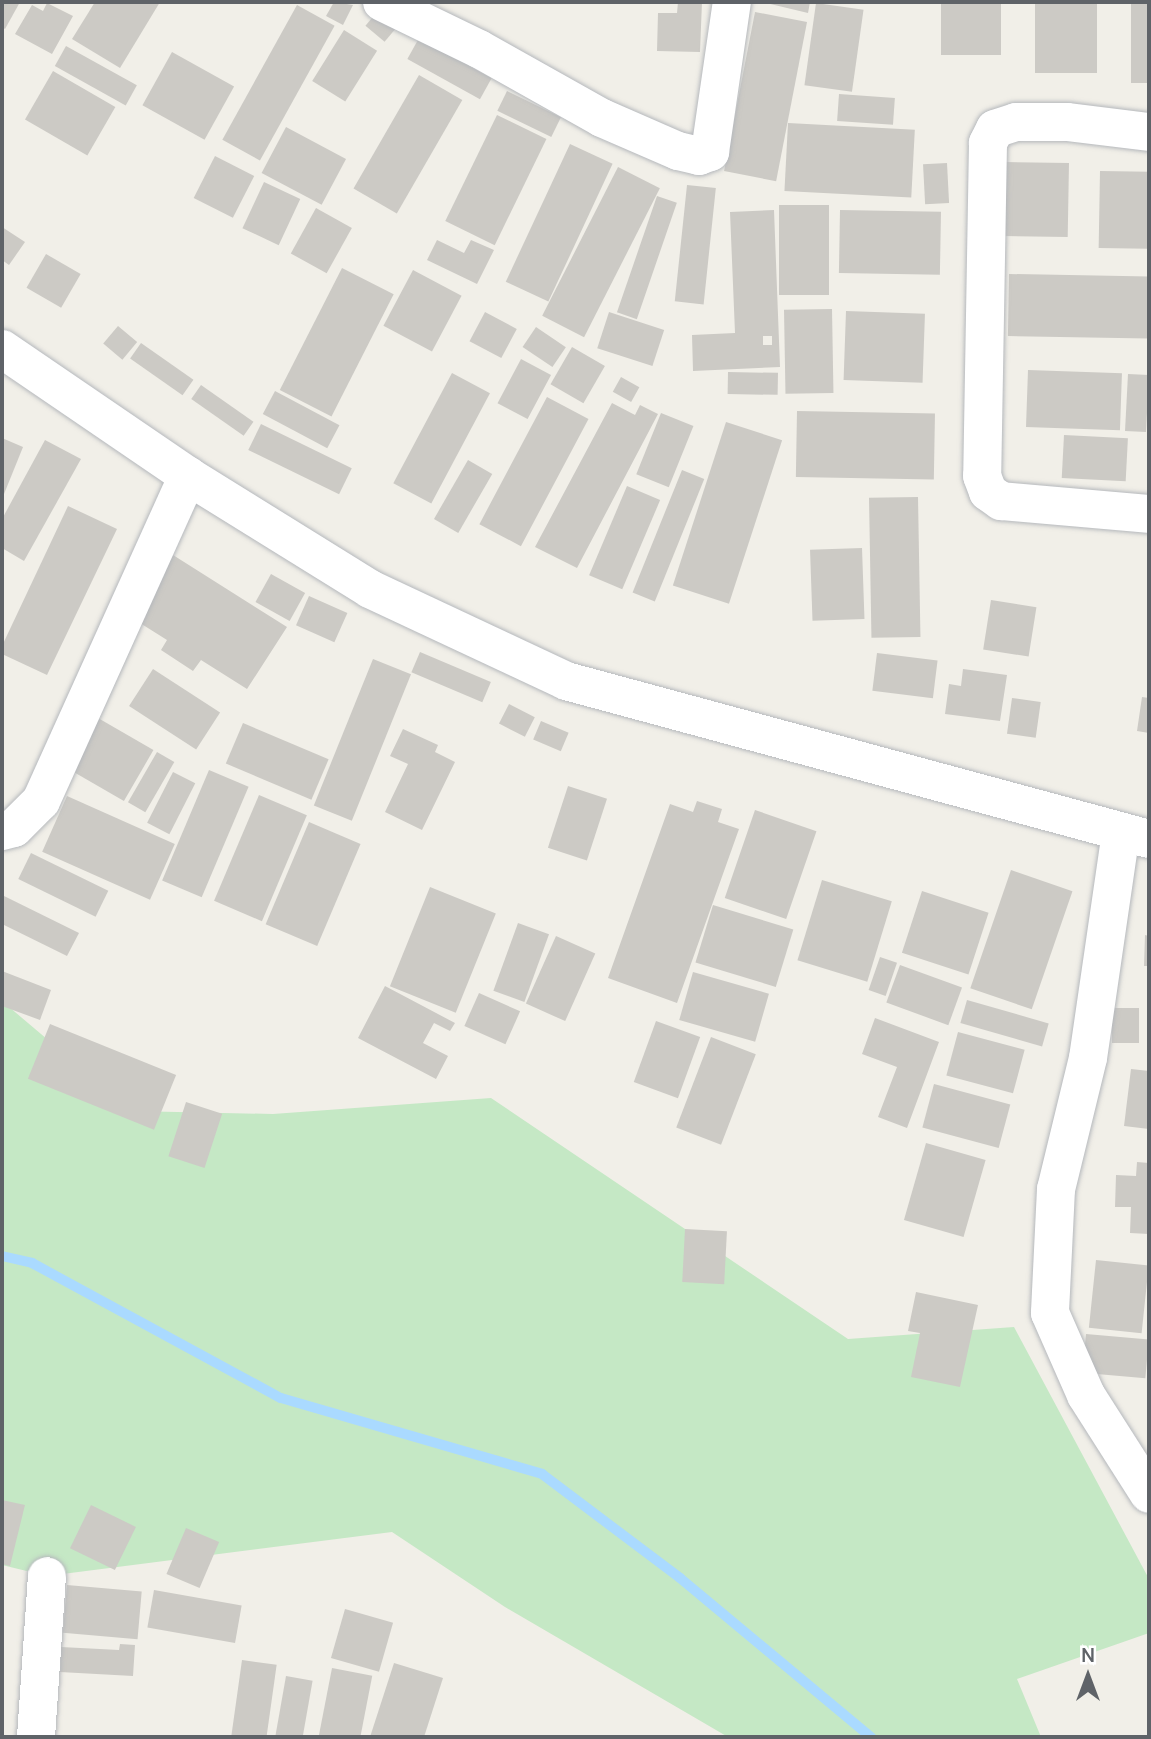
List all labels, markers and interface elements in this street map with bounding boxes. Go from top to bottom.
north arrow [1053,1641,1123,1711]
text: N [1081,1642,1095,1668]

